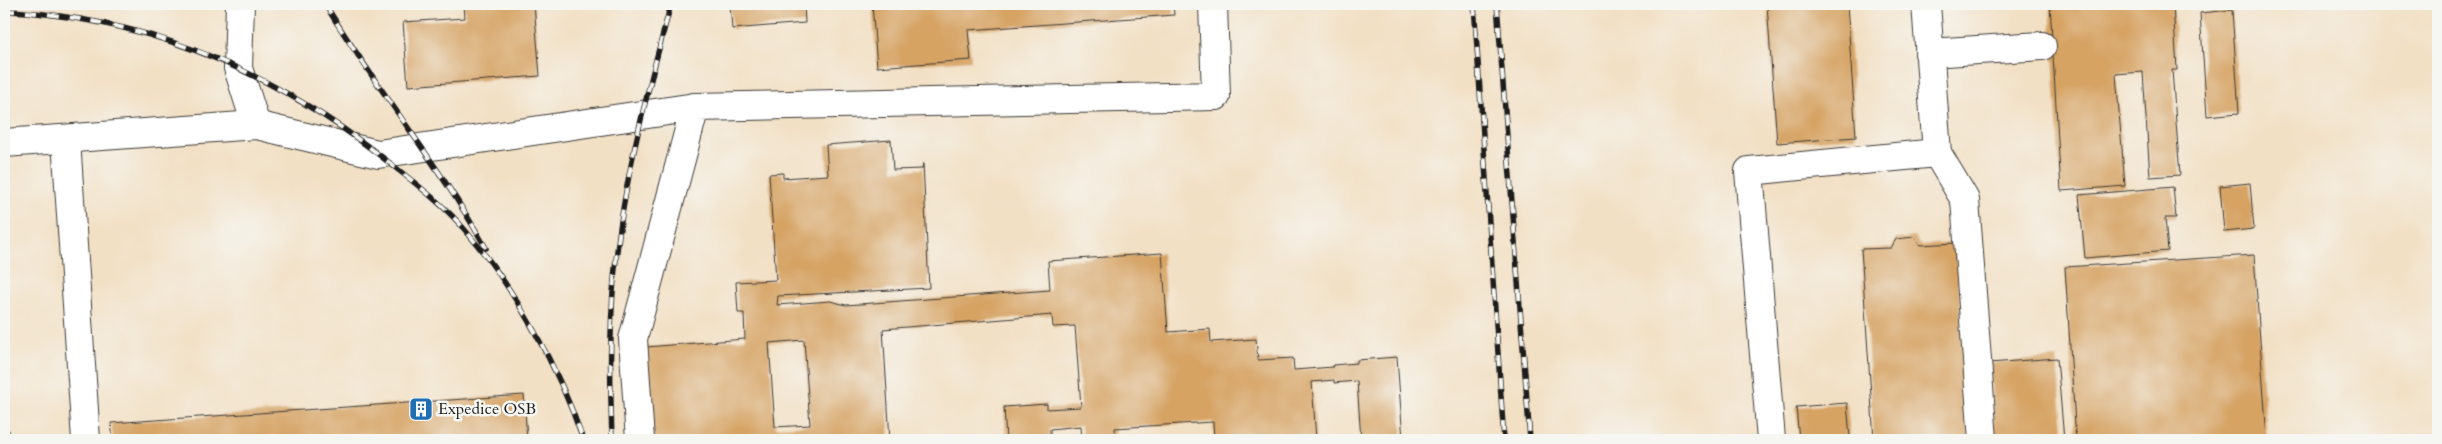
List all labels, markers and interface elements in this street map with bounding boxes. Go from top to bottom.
building icon: Expedice OSB [408,396,434,422]
place label: Expedice OSB [438,398,536,420]

